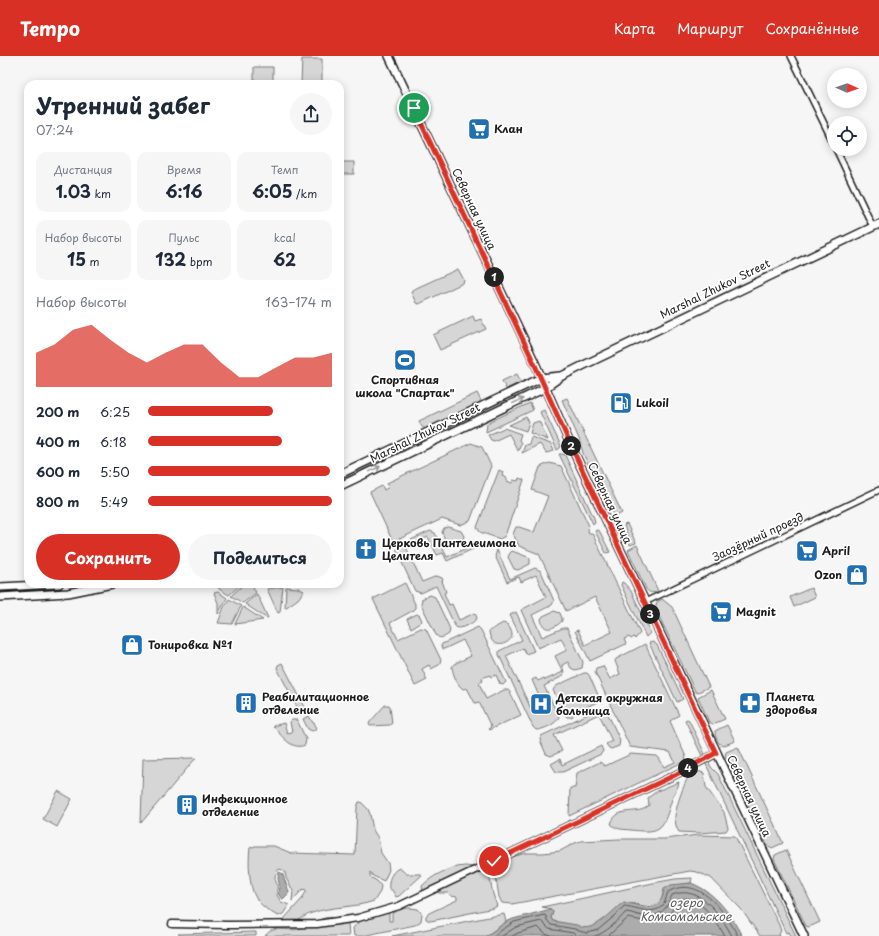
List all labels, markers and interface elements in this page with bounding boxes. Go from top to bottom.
text: Tempo [20,14,80,42]
text: Карта [614,18,655,39]
text: Маршрут [677,18,743,39]
text: Сохранённые [765,18,859,39]
north arrow [827,68,867,108]
map controls [827,68,867,156]
text: Утренний забег [36,88,210,121]
pin [397,91,431,125]
button: share [290,93,332,135]
icon: arrive [403,97,425,119]
supermarket icon: Клан [466,116,492,142]
button: locate [827,116,867,156]
text: 07:24 [36,120,74,139]
place label: Клан [494,120,523,137]
text: Дистанция [54,161,113,178]
text: Время [166,161,202,178]
text: Темп [271,161,299,178]
street label: Северная улица [448,165,501,253]
text: 1.03 [56,178,91,204]
text: 6:16 [165,178,203,204]
text: 6:05 [252,178,293,204]
text: km [91,185,111,202]
text: /km [293,185,317,202]
text: Набор высоты [45,229,122,246]
text: Пульс [168,229,200,246]
text: kcal [274,229,296,246]
text: 15 [67,246,86,272]
text: 132 [155,246,186,272]
text: 62 [273,246,296,272]
text: m [86,253,100,270]
text: bpm [186,253,213,270]
street label: Marshal Zhukov Street [657,254,773,323]
pin: 1 [484,267,504,287]
text: 1 [491,268,497,285]
text: Набор высоты [36,292,127,311]
text: 163–174 m [265,292,332,311]
sports icon: Спортивная школа "Спартак" [392,347,418,373]
place label: Спортивная школа "Спартак" [355,371,455,401]
fuel station icon: Lukoil [608,390,634,416]
place label: Lukoil [636,394,669,411]
one-way arrow [511,397,523,404]
street label: Marshal Zhukov Street [367,398,483,467]
text: 200 m [36,402,80,421]
text: 6:25 [100,402,130,421]
text: 400 m [36,432,80,451]
text: 6:18 [100,432,127,451]
pin: 2 [561,436,581,456]
text: 2 [567,437,575,454]
street label: Северная улица [584,459,637,547]
text: 600 m [36,462,80,481]
text: 5:50 [100,462,130,481]
one-way arrow [369,465,381,472]
text: 800 m [36,492,79,511]
text: 5:49 [100,492,128,511]
street label: Заозёрный проезд [709,508,806,565]
button: Сохранить [36,534,180,580]
button: Поделиться [188,534,332,580]
place label: Церковь Пантелеимона Целителя [382,534,517,564]
church icon: Церковь Пантелеимона Целителя [353,536,379,562]
supermarket icon: April [794,538,820,564]
place label: April [822,542,850,559]
shop icon: Ozon [844,562,870,588]
place label: Ozon [814,566,842,583]
supermarket icon: Magnit [708,599,734,625]
place label: Magnit [736,603,776,620]
pin: 3 [640,604,660,624]
text: 3 [646,605,654,622]
shop icon: Тонировка №1 [119,632,145,658]
place label: Тонировка №1 [148,636,232,653]
place label: Реабилитационное отделение [262,688,370,718]
place label: Планета здоровья [765,688,817,718]
place label: Детская окружная больница [555,689,663,719]
building icon: Реабилитационное отделение [233,690,259,716]
pharmacy icon: Планета здоровья [737,690,763,716]
hospital icon: Детская окружная больница [528,691,554,717]
street label: Северная улица [723,752,776,840]
pin: 4 [678,758,698,778]
text: 4 [684,759,692,776]
place label: Инфекционное отделение [202,790,288,820]
building icon: Инфекционное отделение [174,792,200,818]
pin [477,844,511,878]
icon: check [483,850,505,872]
water label: озеро Комсомольское [640,893,732,925]

